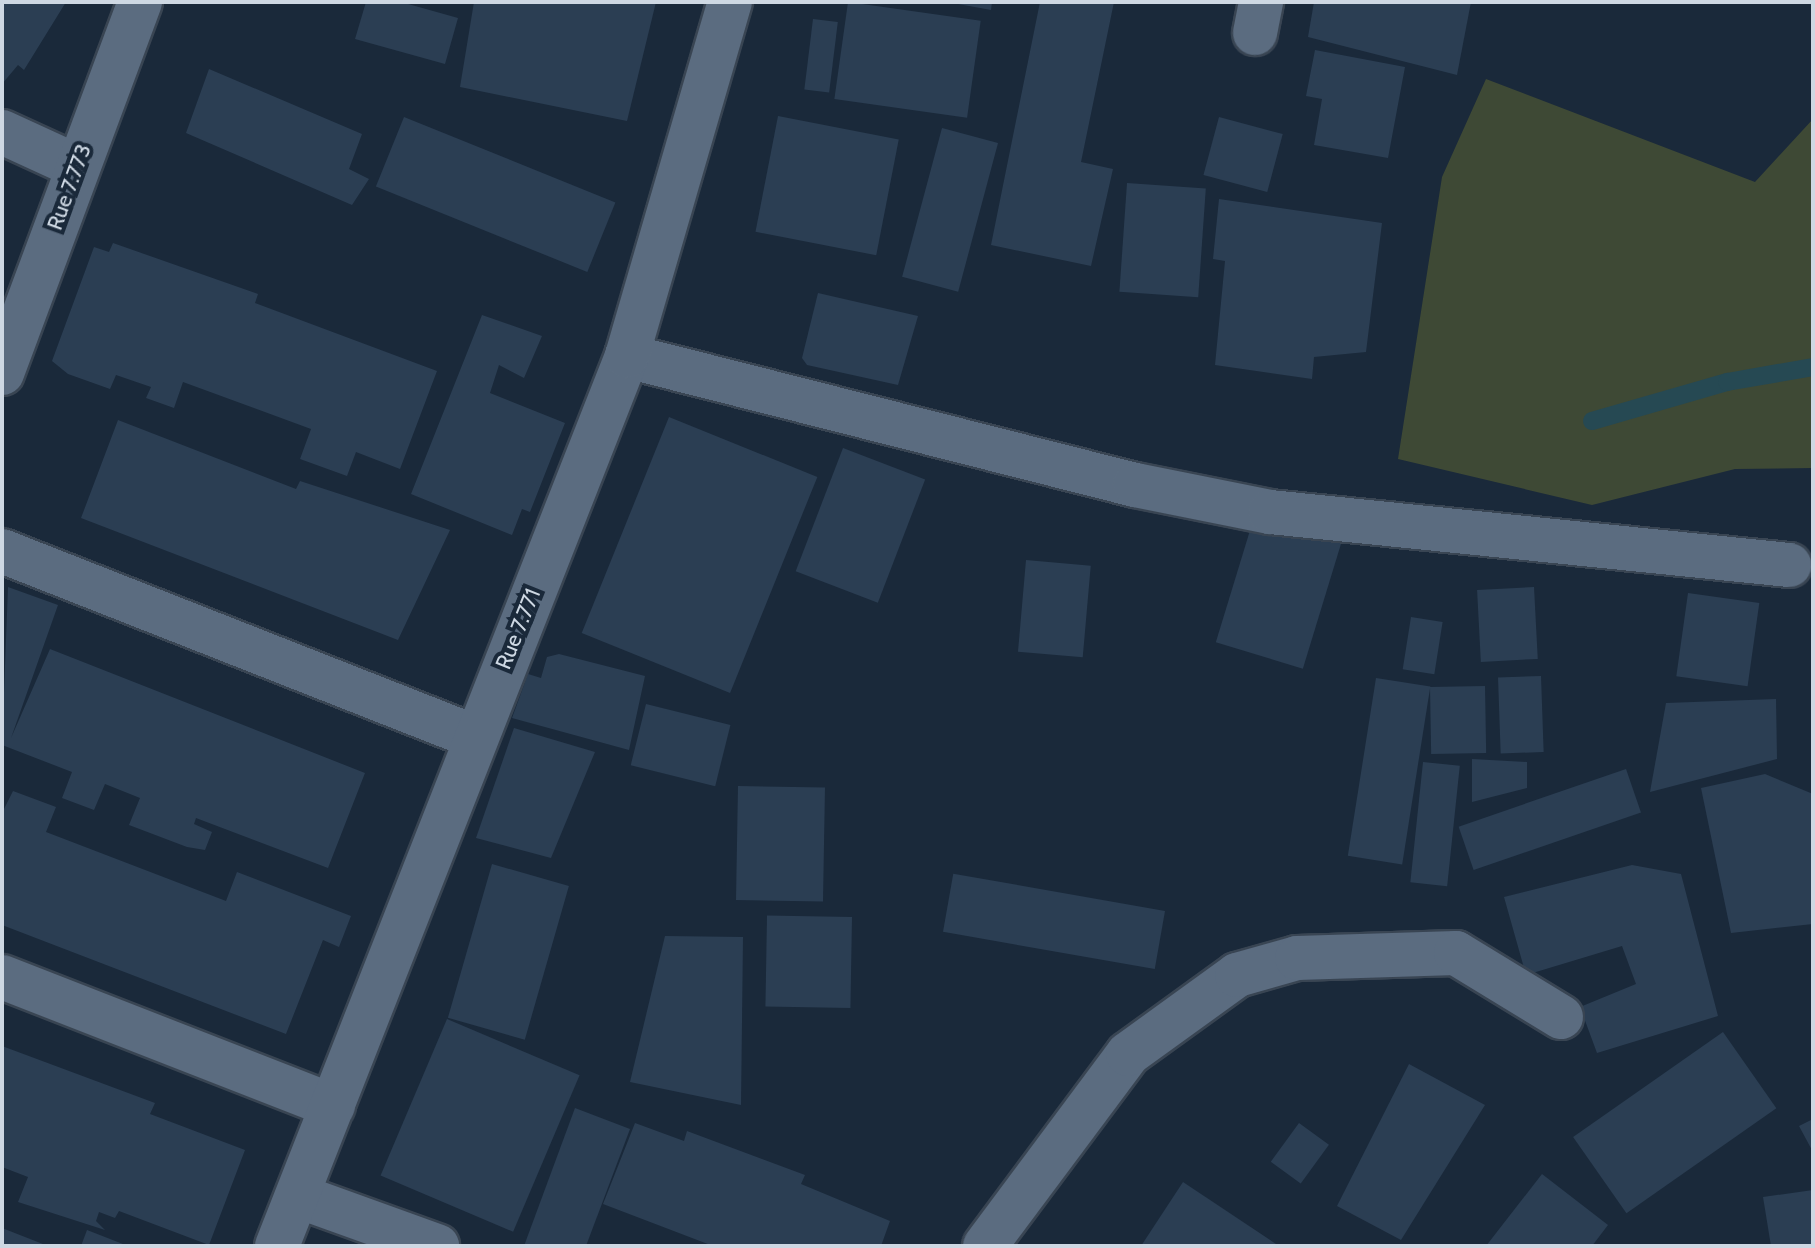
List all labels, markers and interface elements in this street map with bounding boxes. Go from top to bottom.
street label: Rue 7.773 [41,140,97,234]
street label: Rue 7.771 [490,585,546,673]

